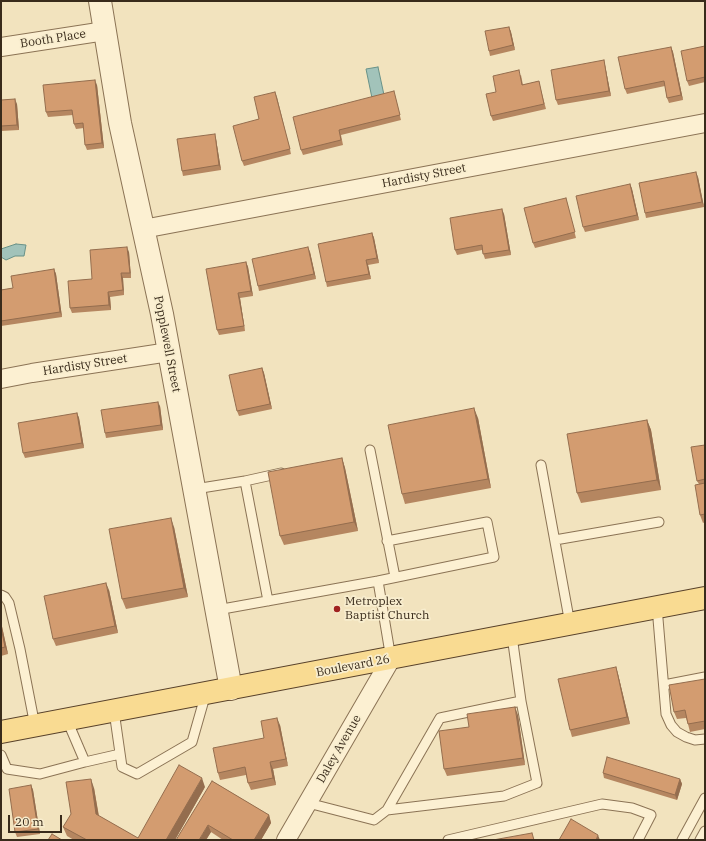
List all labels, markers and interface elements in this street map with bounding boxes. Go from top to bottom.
street label: Booth Place [19,27,87,51]
street label: Hardisty Street [381,161,467,191]
street label: Popplewell Street [151,294,183,394]
street label: Hardisty Street [42,351,128,379]
place label: Metroplex Baptist Church [345,595,429,623]
marker: Metroplex Baptist Church [332,604,342,614]
street label: Boulevard 26 [315,652,391,680]
street label: Daley Avenue [314,712,364,786]
scale bar [10,807,64,833]
text: 20 m [15,814,44,829]

